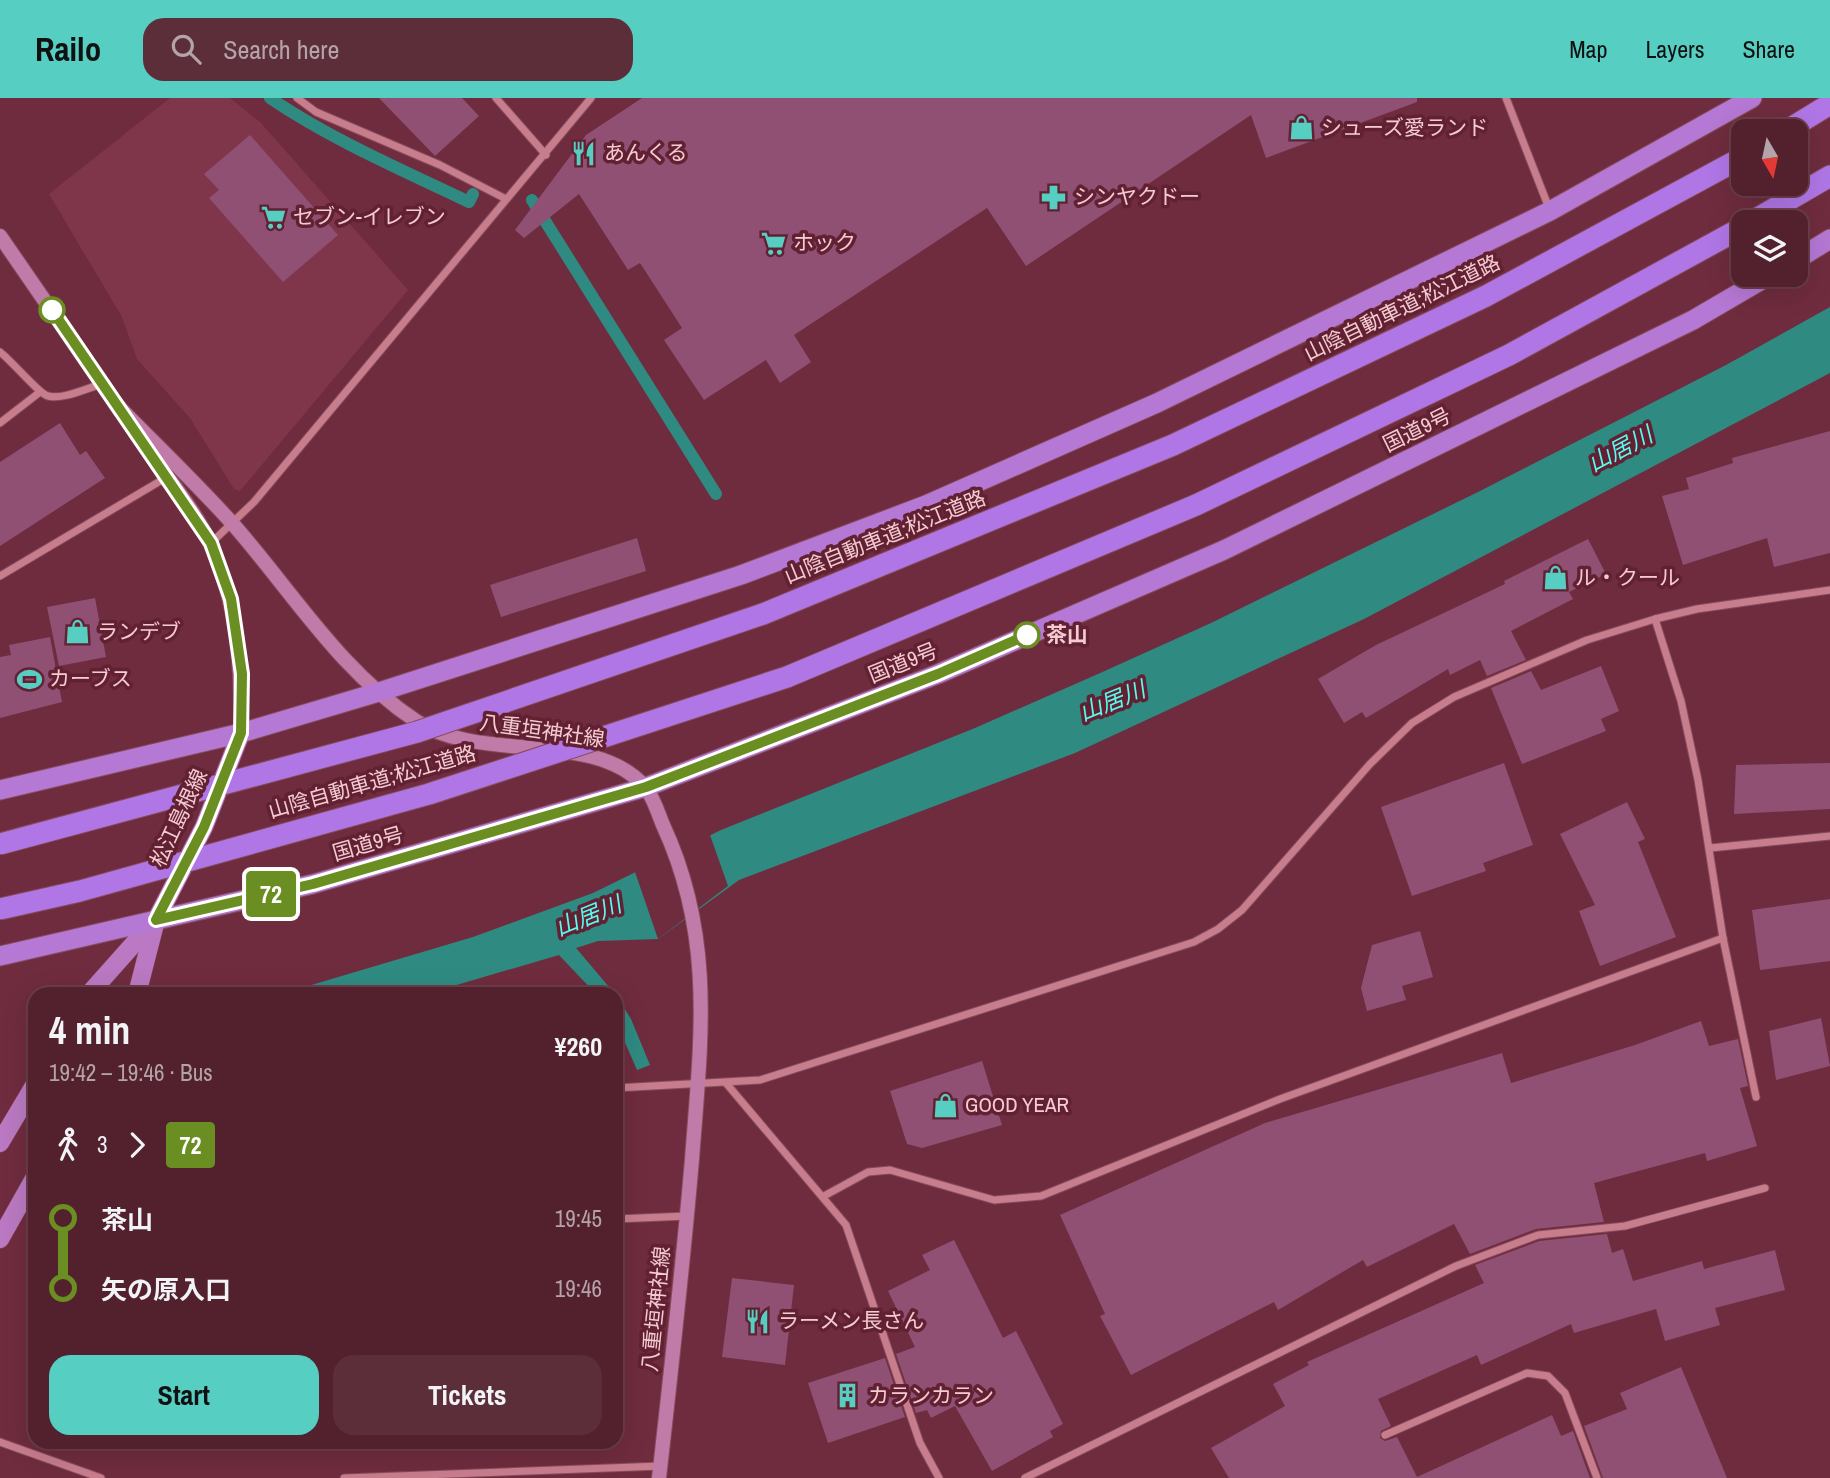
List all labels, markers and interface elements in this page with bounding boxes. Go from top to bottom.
search box [143,18,633,81]
text: Railo [35,27,101,71]
icon: search [167,30,205,68]
text: Search here [223,32,339,67]
text: Map [1569,33,1607,65]
text: Layers [1645,33,1704,65]
text: Share [1742,33,1795,65]
place label: シューズ愛ランド [1321,113,1488,142]
shop icon: シューズ愛ランド [1287,114,1315,142]
north arrow [1731,119,1808,196]
map controls [1731,119,1808,287]
place label: あんくる [604,138,688,167]
restaurant icon: あんくる [570,139,598,167]
place label: シンヤクドー [1074,182,1200,211]
pharmacy icon: シンヤクドー [1040,183,1068,211]
place label: セブン-イレブン [293,202,446,231]
supermarket icon: セブン-イレブン [259,203,287,231]
button: layers [1731,210,1808,287]
place label: ホック [793,228,856,257]
supermarket icon: ホック [759,229,787,257]
street label: 山陰自動車道;松江道路 [1299,247,1505,368]
unlabelled marker [39,297,65,323]
street label: 国道9号 [1378,401,1456,458]
water label: 山居川 [1582,417,1660,478]
street label: 山陰自動車道;松江道路 [780,483,990,590]
place label: ル・クール [1575,563,1680,592]
shop icon: ル・クール [1541,564,1569,592]
place label: ランデブ [97,617,181,646]
shop icon: ランデブ [63,618,91,646]
place label: 茶山 [1046,620,1088,649]
marker: 茶山 [1014,622,1040,648]
street label: 国道9号 [864,635,942,690]
place label: カーブス [49,664,132,693]
sports icon: カーブス [15,665,43,693]
water label: 山居川 [1074,672,1152,728]
street label: 八重垣神社線 [478,707,606,754]
street label: 山陰自動車道;松江道路 [265,738,479,825]
street label: 松江島根線 [143,764,214,871]
street label: 国道9号 [329,820,407,867]
line badge: 72 [240,871,302,917]
text: 72 [260,878,282,910]
water label: 山居川 [550,887,628,943]
text: 4 min [49,1005,130,1056]
text: ¥260 [555,1029,602,1064]
text: 19:42 – 19:46 · Bus [49,1057,213,1088]
place label: GOOD YEAR [965,1090,1069,1119]
shop icon: GOOD YEAR [931,1091,959,1119]
icon: walk [49,1126,87,1164]
icon: forward [118,1126,156,1164]
text: 3 [97,1129,108,1160]
text: 72 [180,1129,201,1161]
text: 茶山 [101,1202,153,1237]
text: 19:45 [555,1203,602,1234]
street label: 八重垣神社線 [634,1245,677,1373]
text: 矢の原入口 [101,1272,231,1307]
text: 19:46 [555,1273,602,1304]
place label: ラーメン長さん [778,1306,924,1335]
restaurant icon: ラーメン長さん [744,1307,772,1335]
button: Start [49,1355,319,1435]
button: Tickets [333,1355,602,1435]
place label: カランカラン [868,1381,994,1410]
building icon: カランカラン [834,1382,862,1410]

